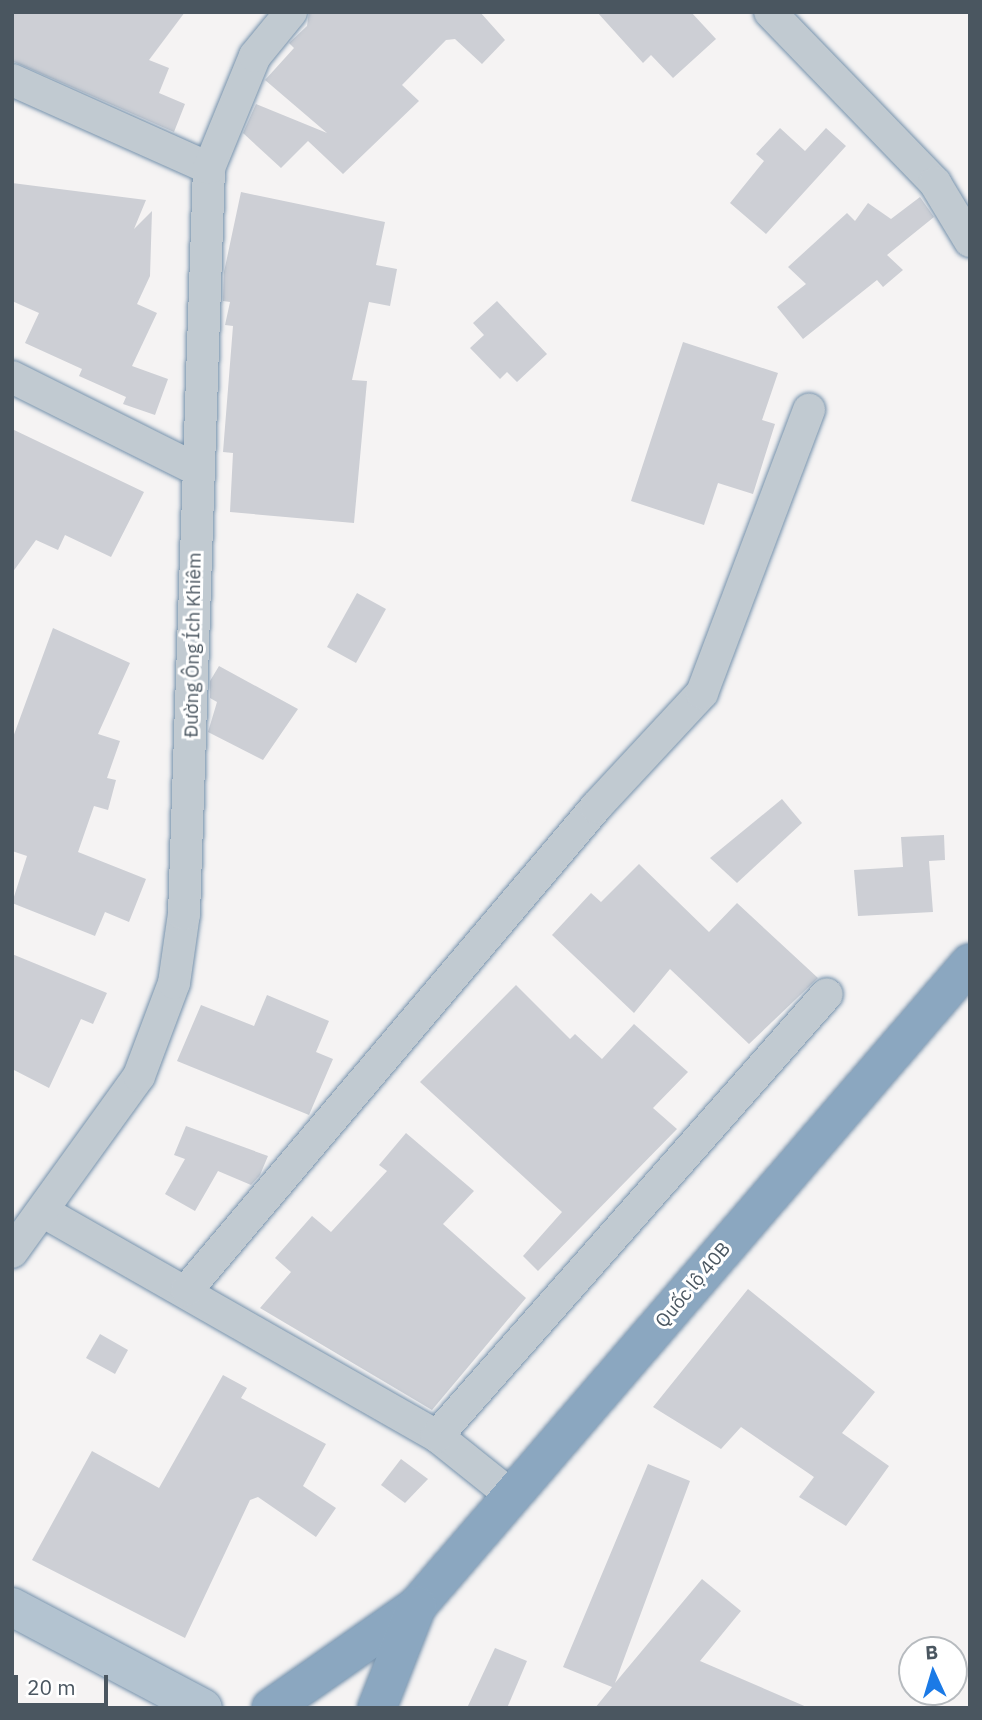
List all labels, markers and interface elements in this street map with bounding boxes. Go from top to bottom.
street label: Đường Ông Ích Khiêm [180,552,206,738]
street label: Quốc lộ 40B [651,1238,735,1332]
north arrow [898,1636,968,1706]
text: B [925,1640,939,1664]
scale bar [18,1660,112,1704]
text: 20 m [27,1673,76,1701]

